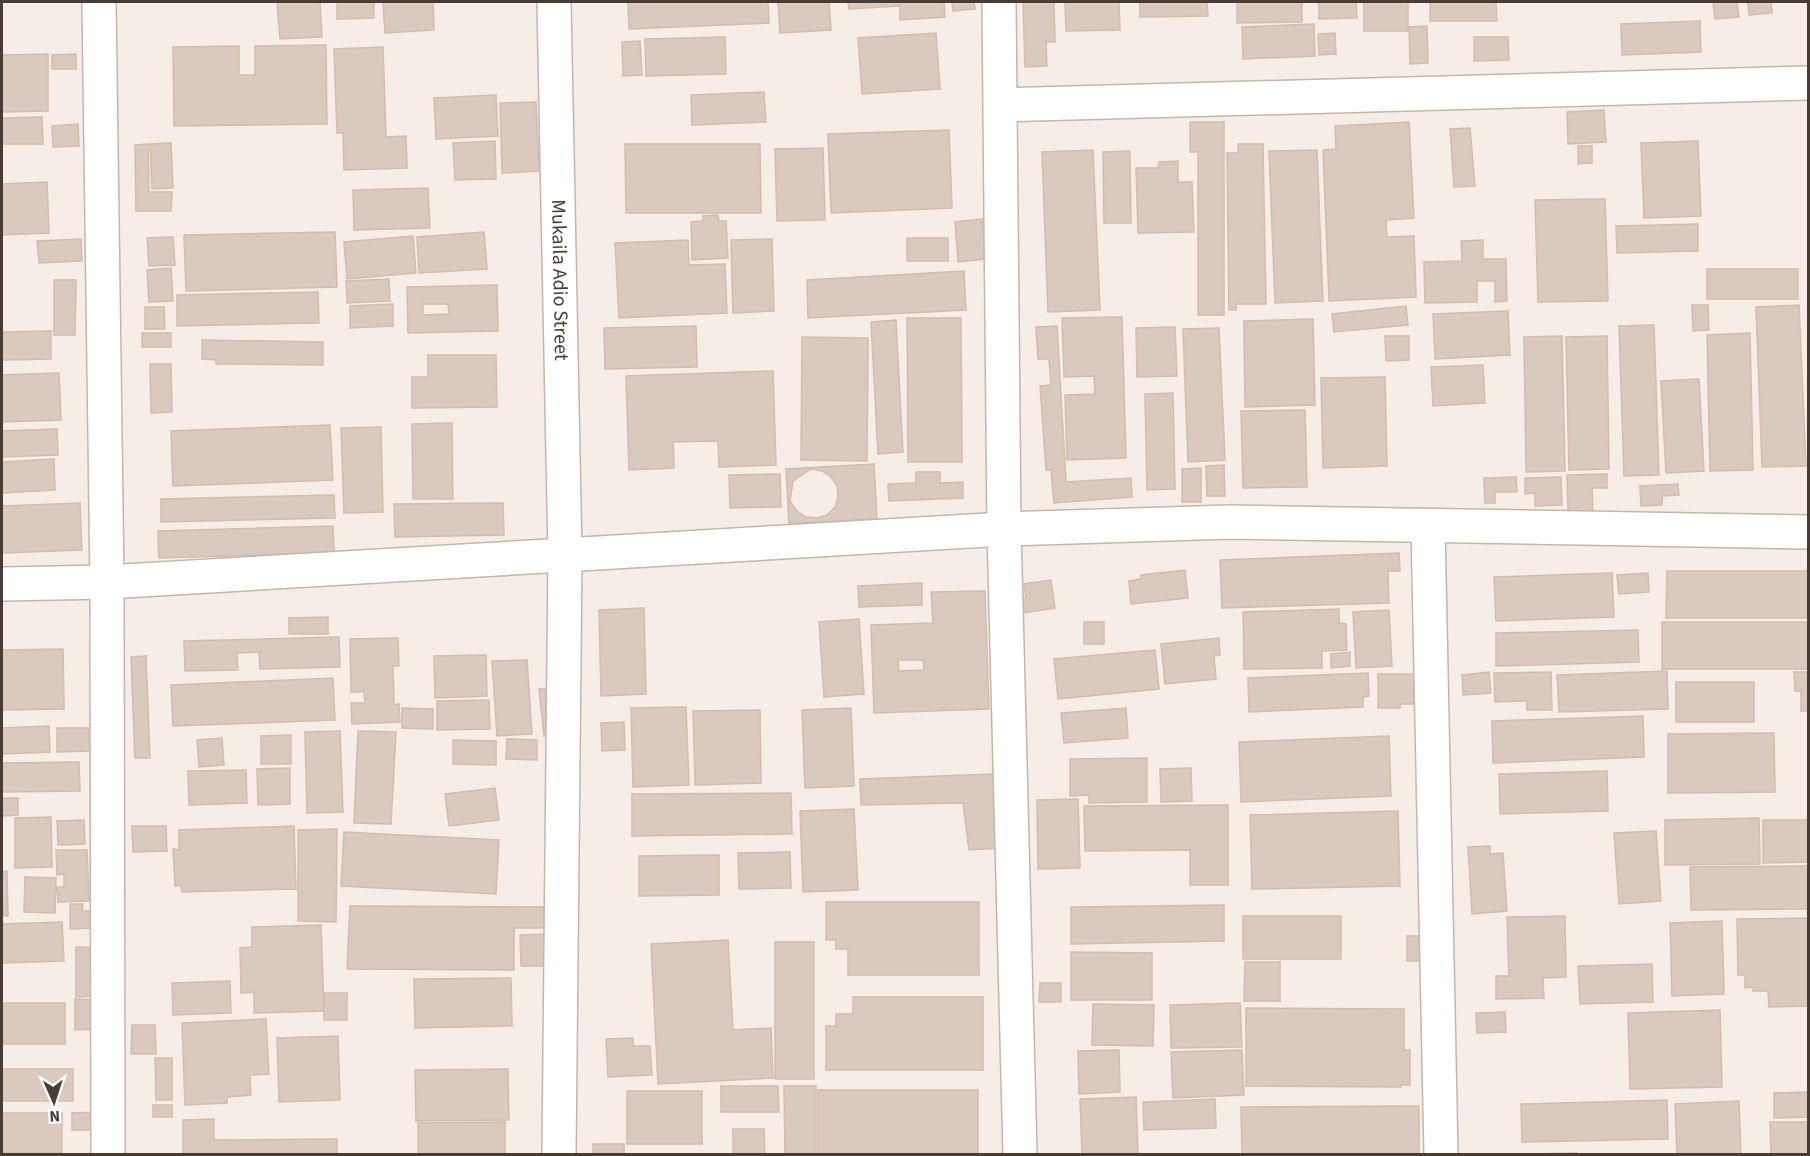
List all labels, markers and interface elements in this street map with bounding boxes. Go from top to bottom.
street label: Mukaila Adio Street [544,199,575,361]
north arrow [24,1072,84,1132]
text: N [49,1105,61,1127]

